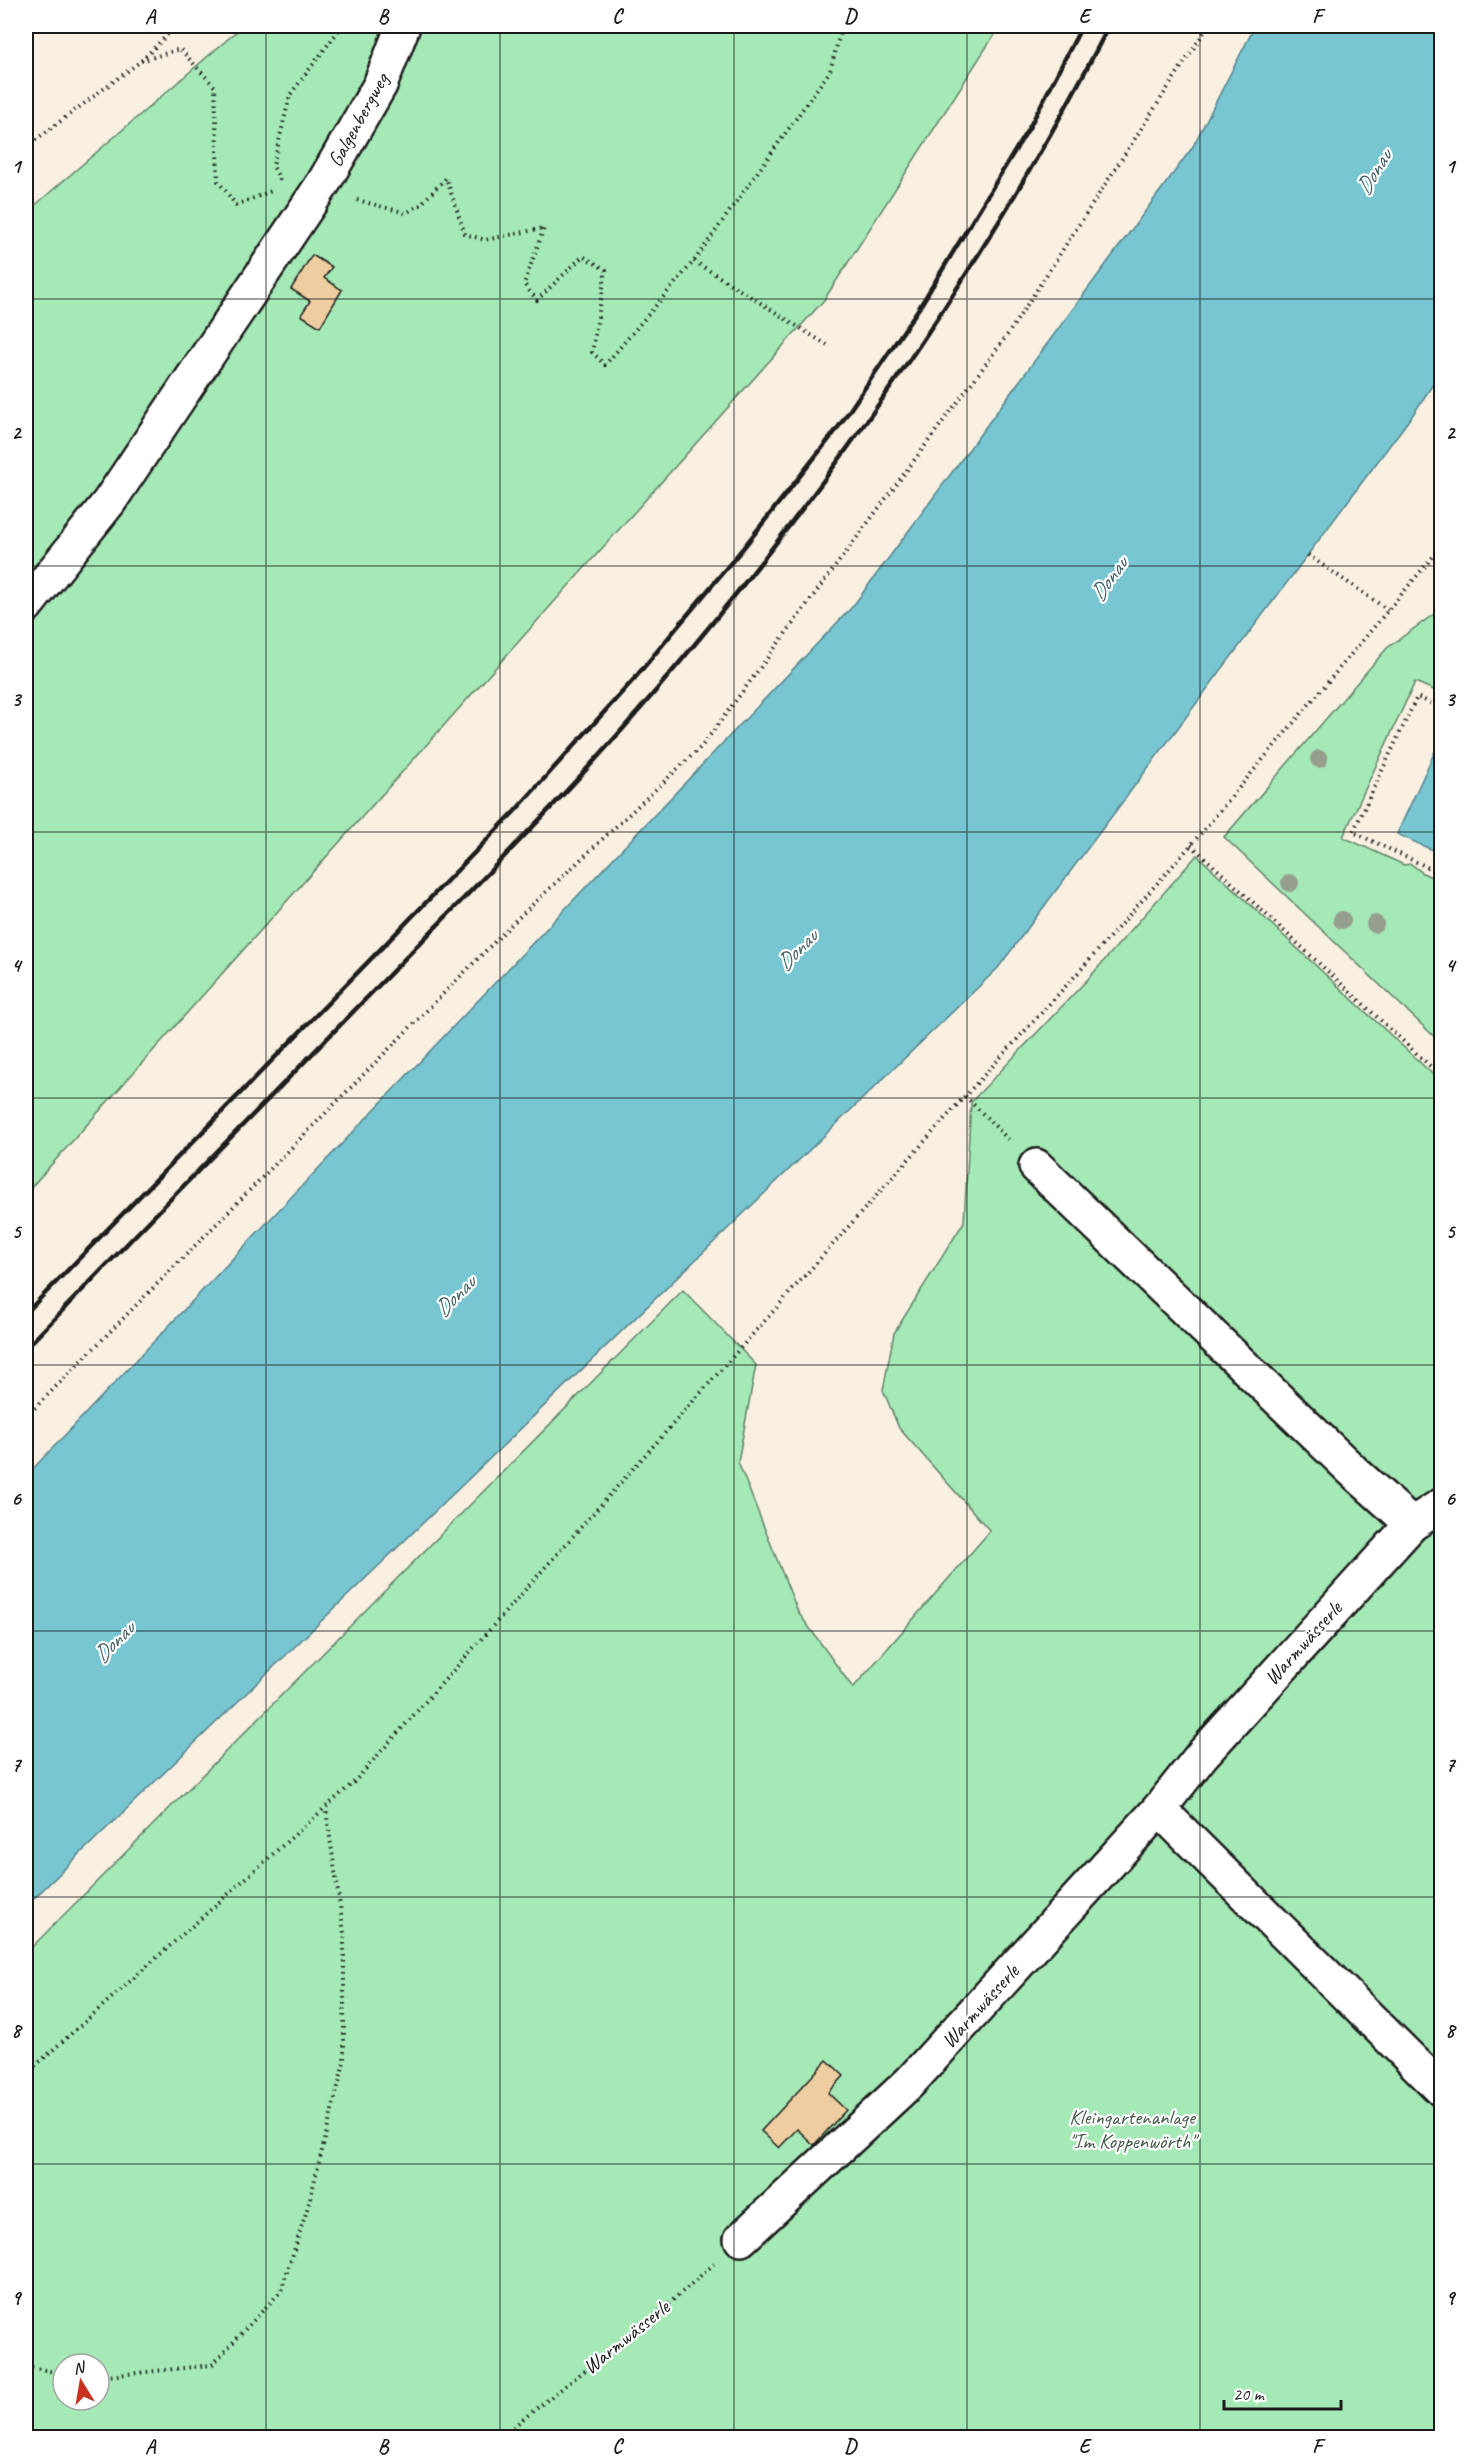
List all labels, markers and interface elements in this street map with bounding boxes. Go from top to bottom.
text: A [145,4,157,29]
text: B [378,4,390,29]
text: C [612,4,624,29]
text: D [844,4,858,29]
text: E [1079,4,1093,29]
text: F [1312,4,1326,29]
street label: Galgenbergweg [322,67,395,171]
water label: Donau [1350,142,1400,200]
text: 1 [12,154,23,179]
text: 1 [1446,154,1457,179]
text: 2 [12,420,23,445]
text: 2 [1446,420,1457,445]
water label: Donau [1084,549,1136,606]
text: 3 [12,687,23,712]
text: 3 [1446,687,1457,712]
water label: Donau [770,921,826,977]
text: 4 [12,953,24,978]
text: 4 [1446,953,1458,978]
text: 5 [12,1219,23,1244]
text: 5 [1446,1219,1457,1244]
water label: Donau [428,1267,484,1323]
text: 6 [11,1486,22,1511]
text: 6 [1445,1486,1456,1511]
street label: Warmwässerle [1259,1595,1348,1690]
water label: Donau [87,1613,143,1669]
text: 7 [12,1752,23,1777]
text: 7 [1446,1752,1457,1777]
street label: Warmwässerle [936,1958,1025,2053]
text: 8 [12,2018,24,2043]
text: 8 [1446,2018,1458,2043]
park label: Kleingartenanlage "Im Koppenwörth" [1069,2104,1199,2154]
text: 9 [12,2285,23,2310]
text: 9 [1446,2285,1457,2310]
street label: Warmwässerle [577,2293,675,2380]
north arrow [51,2352,111,2412]
text: N [72,2357,88,2379]
scale bar [1224,2373,1341,2411]
text: 20 m [1233,2383,1266,2405]
text: A [145,2434,157,2459]
text: B [378,2434,390,2459]
text: C [612,2434,624,2459]
text: D [844,2434,858,2459]
text: E [1079,2434,1093,2459]
text: F [1312,2434,1326,2459]

